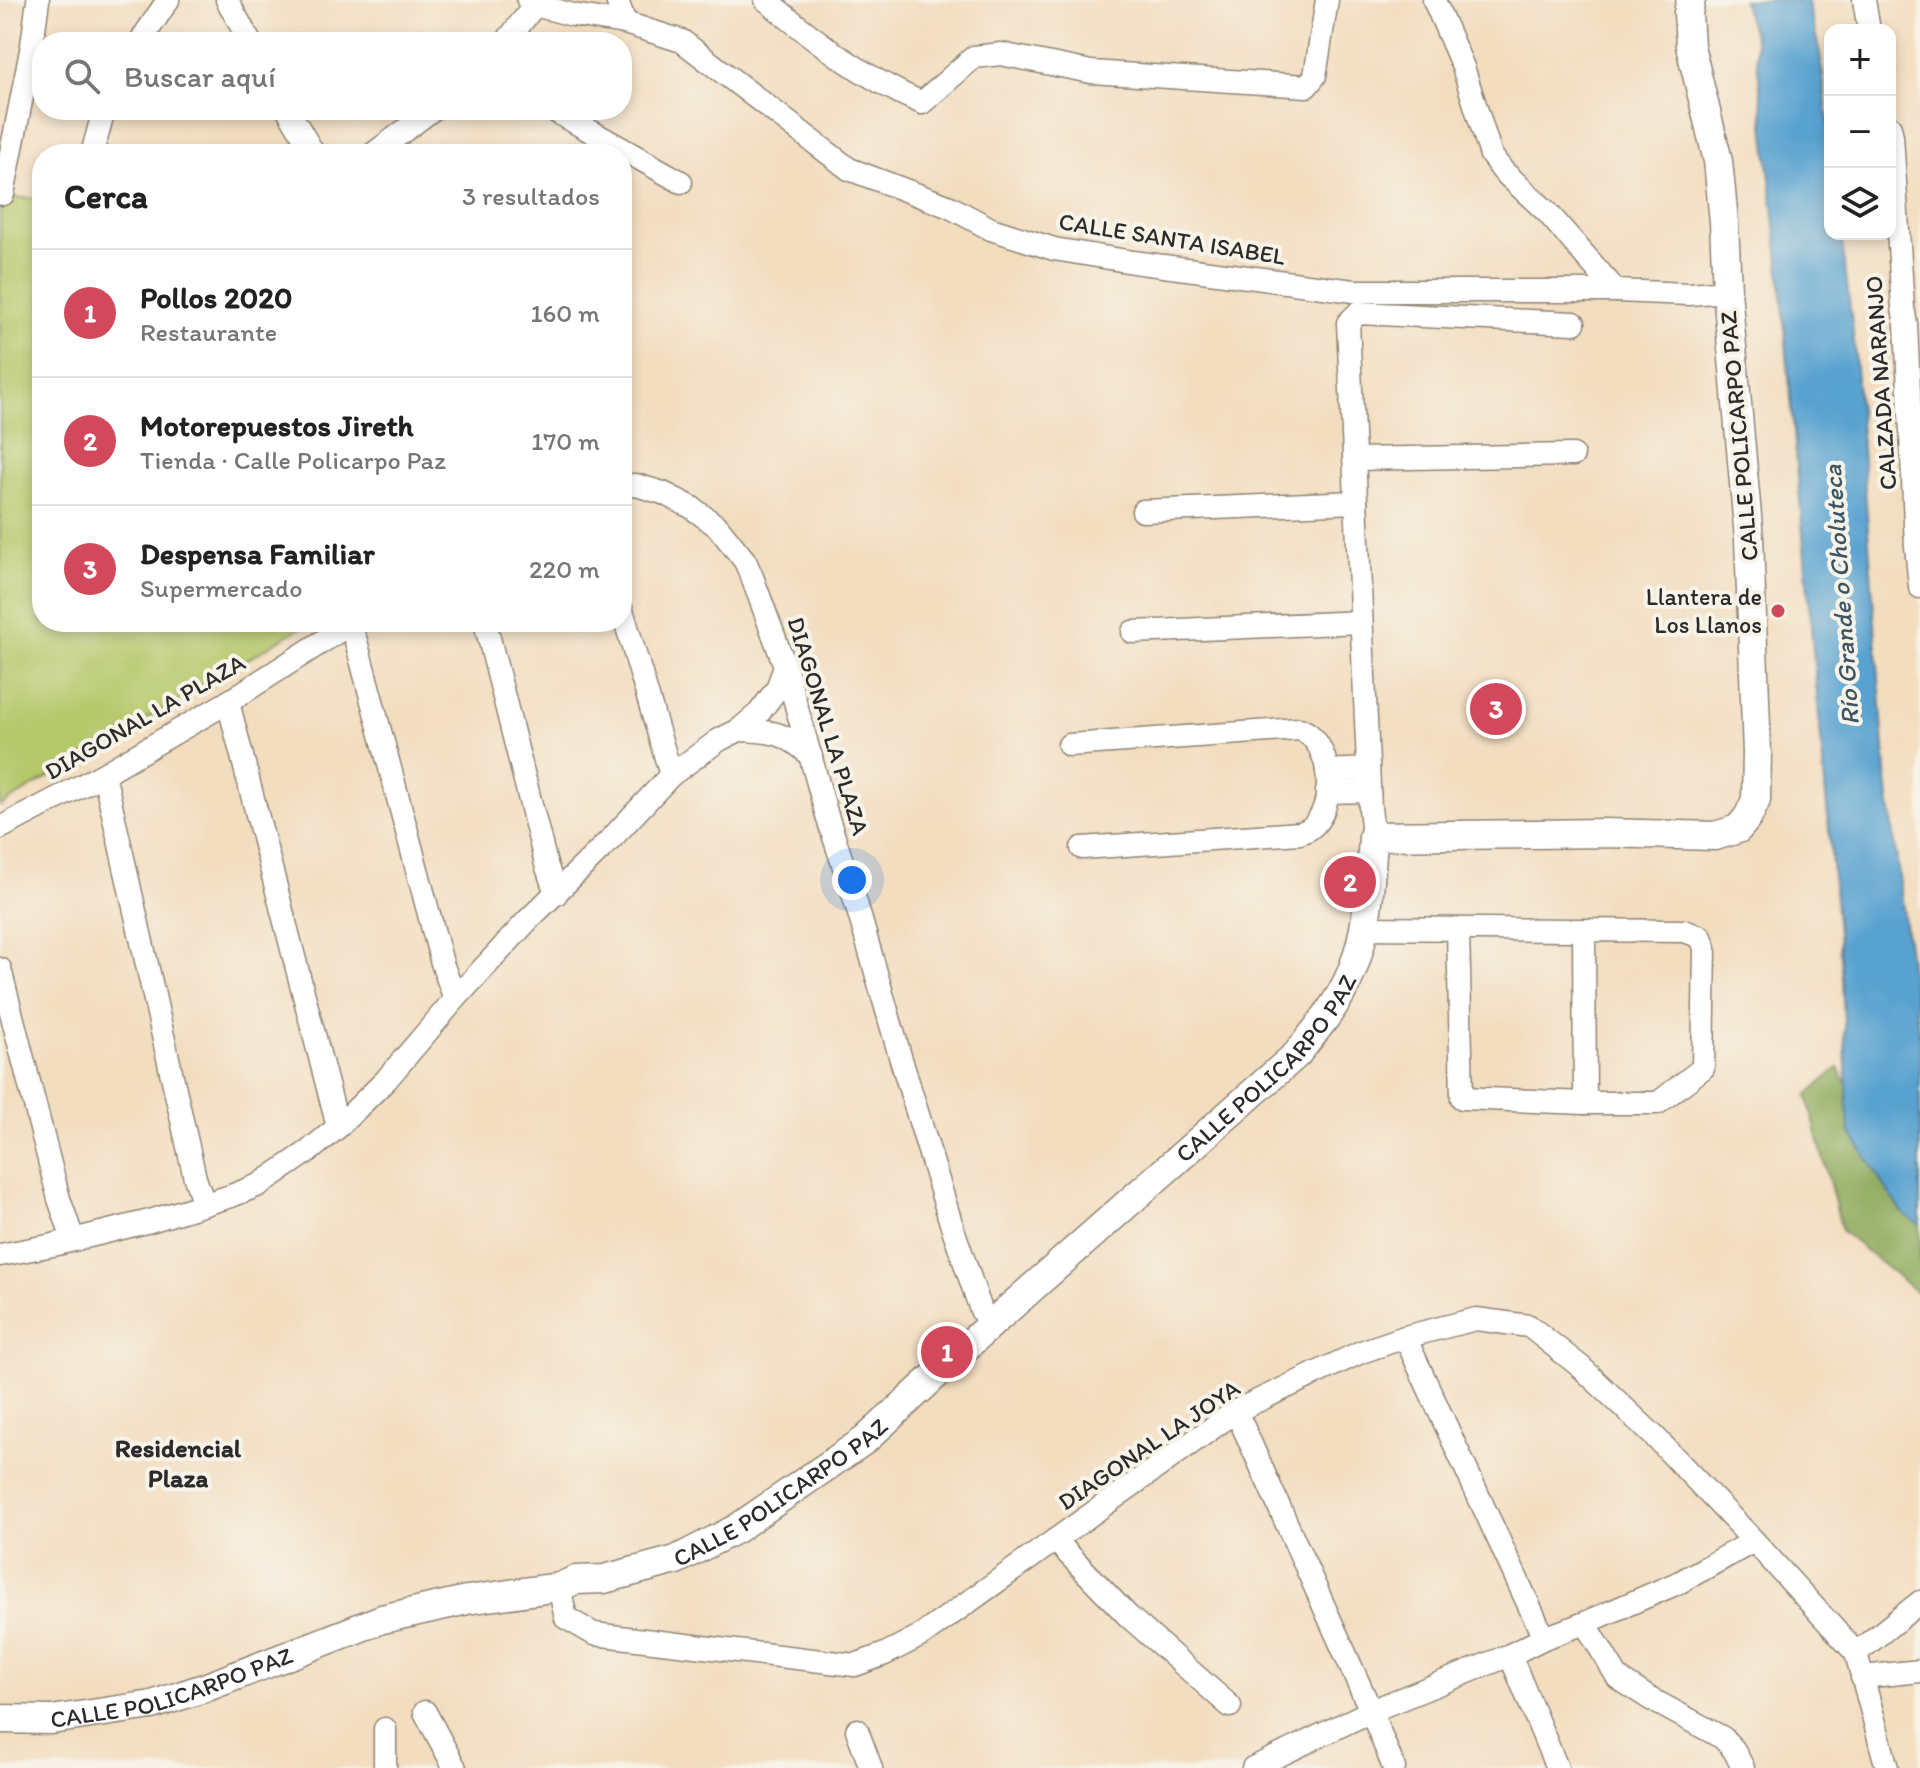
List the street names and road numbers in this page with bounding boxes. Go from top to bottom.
street label: CALLE SANTA ISABEL [1057,206,1287,271]
street label: CALZADA NARANJO [1859,275,1902,491]
street label: CALLE POLICARPO PAZ [1713,310,1764,562]
street label: DIAGONAL LA PLAZA [781,613,875,838]
street label: DIAGONAL LA PLAZA [39,647,250,786]
street label: CALLE POLICARPO PAZ [1170,969,1363,1168]
street label: DIAGONAL LA JOYA [1052,1373,1245,1516]
street label: CALLE POLICARPO PAZ [668,1411,894,1573]
street label: CALLE POLICARPO PAZ [48,1640,297,1734]

